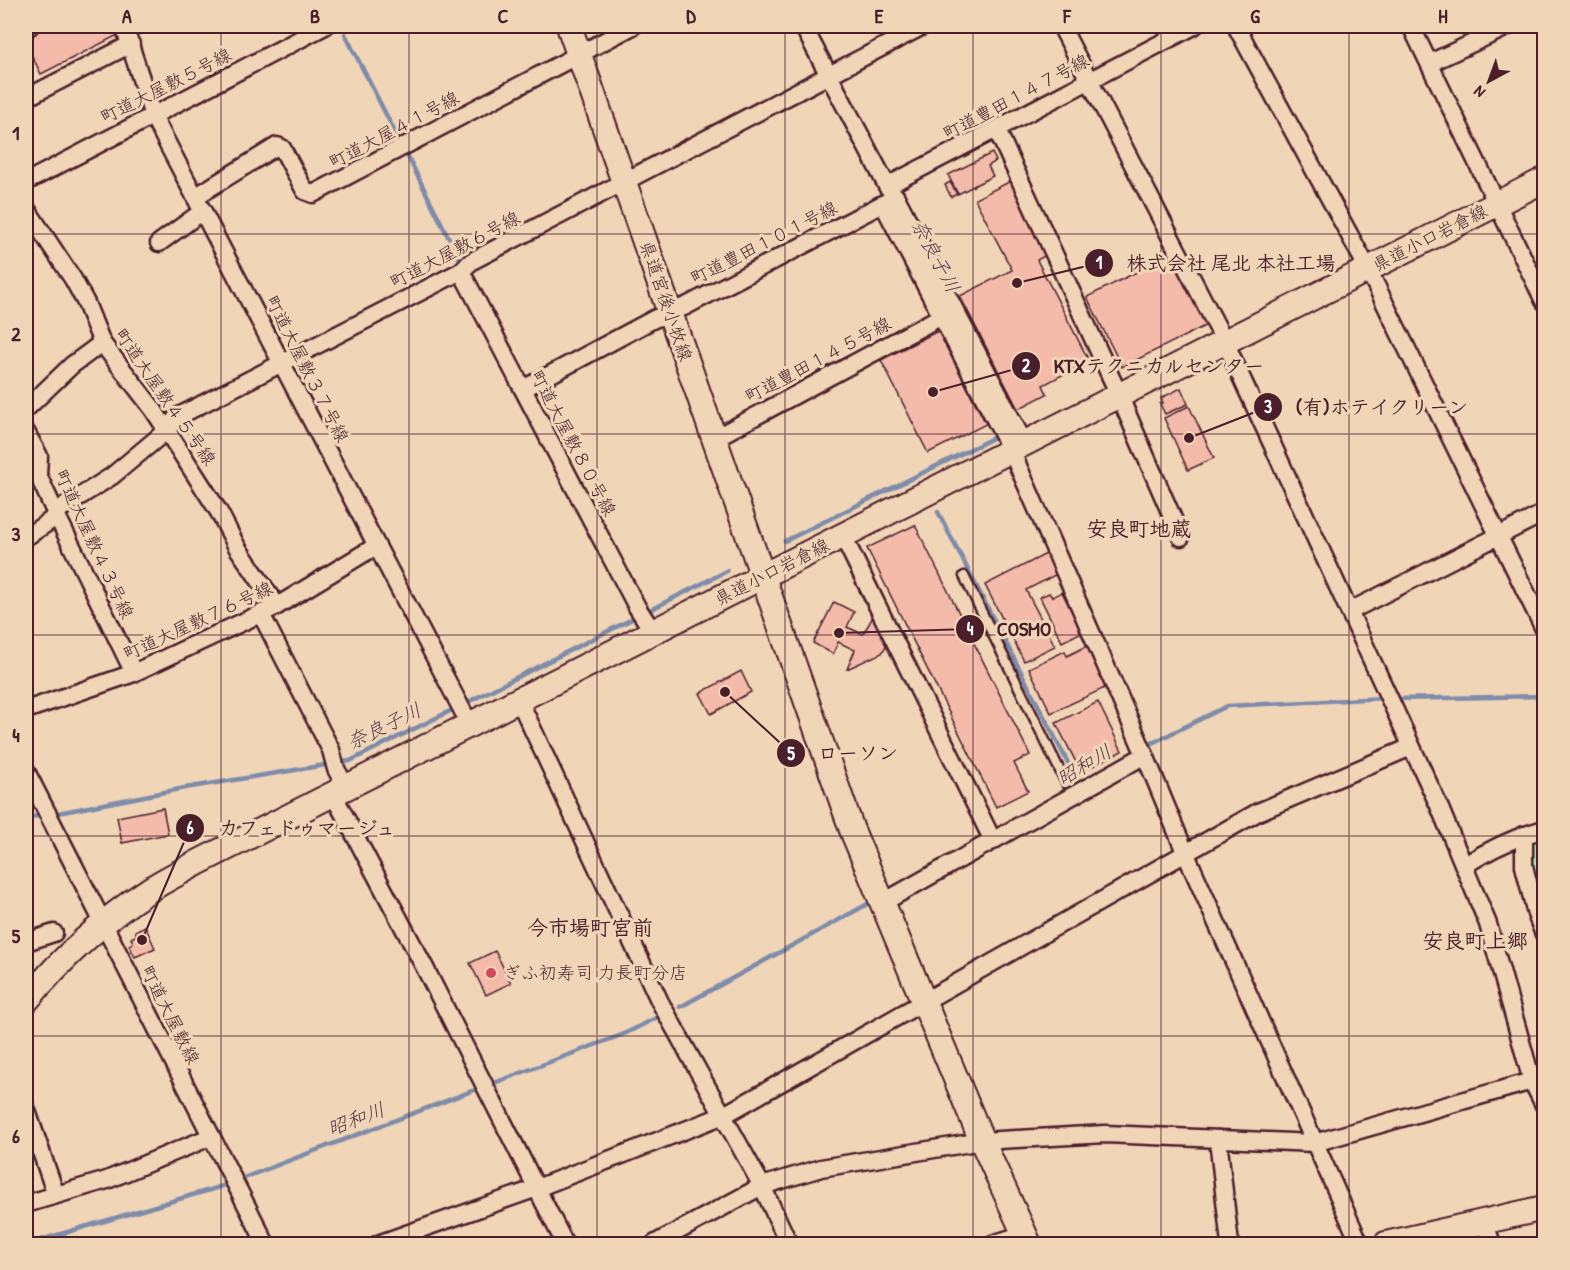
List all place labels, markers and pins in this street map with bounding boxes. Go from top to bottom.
callout: 株式会社 尾北 本社工場 [1084,244,1348,282]
callout: KTXテクニカルセンター [1011,347,1277,385]
callout: (有)ホテイクリーン [1253,388,1481,426]
callout: COSMO [955,610,1063,648]
callout: ローソン [776,734,910,772]
callout: カフェドゥマージュ [175,809,409,847]
place label: ぎふ初寿司 力長町分店 [503,960,687,985]
marker: ぎふ初寿司 力長町分店 [484,966,498,980]

